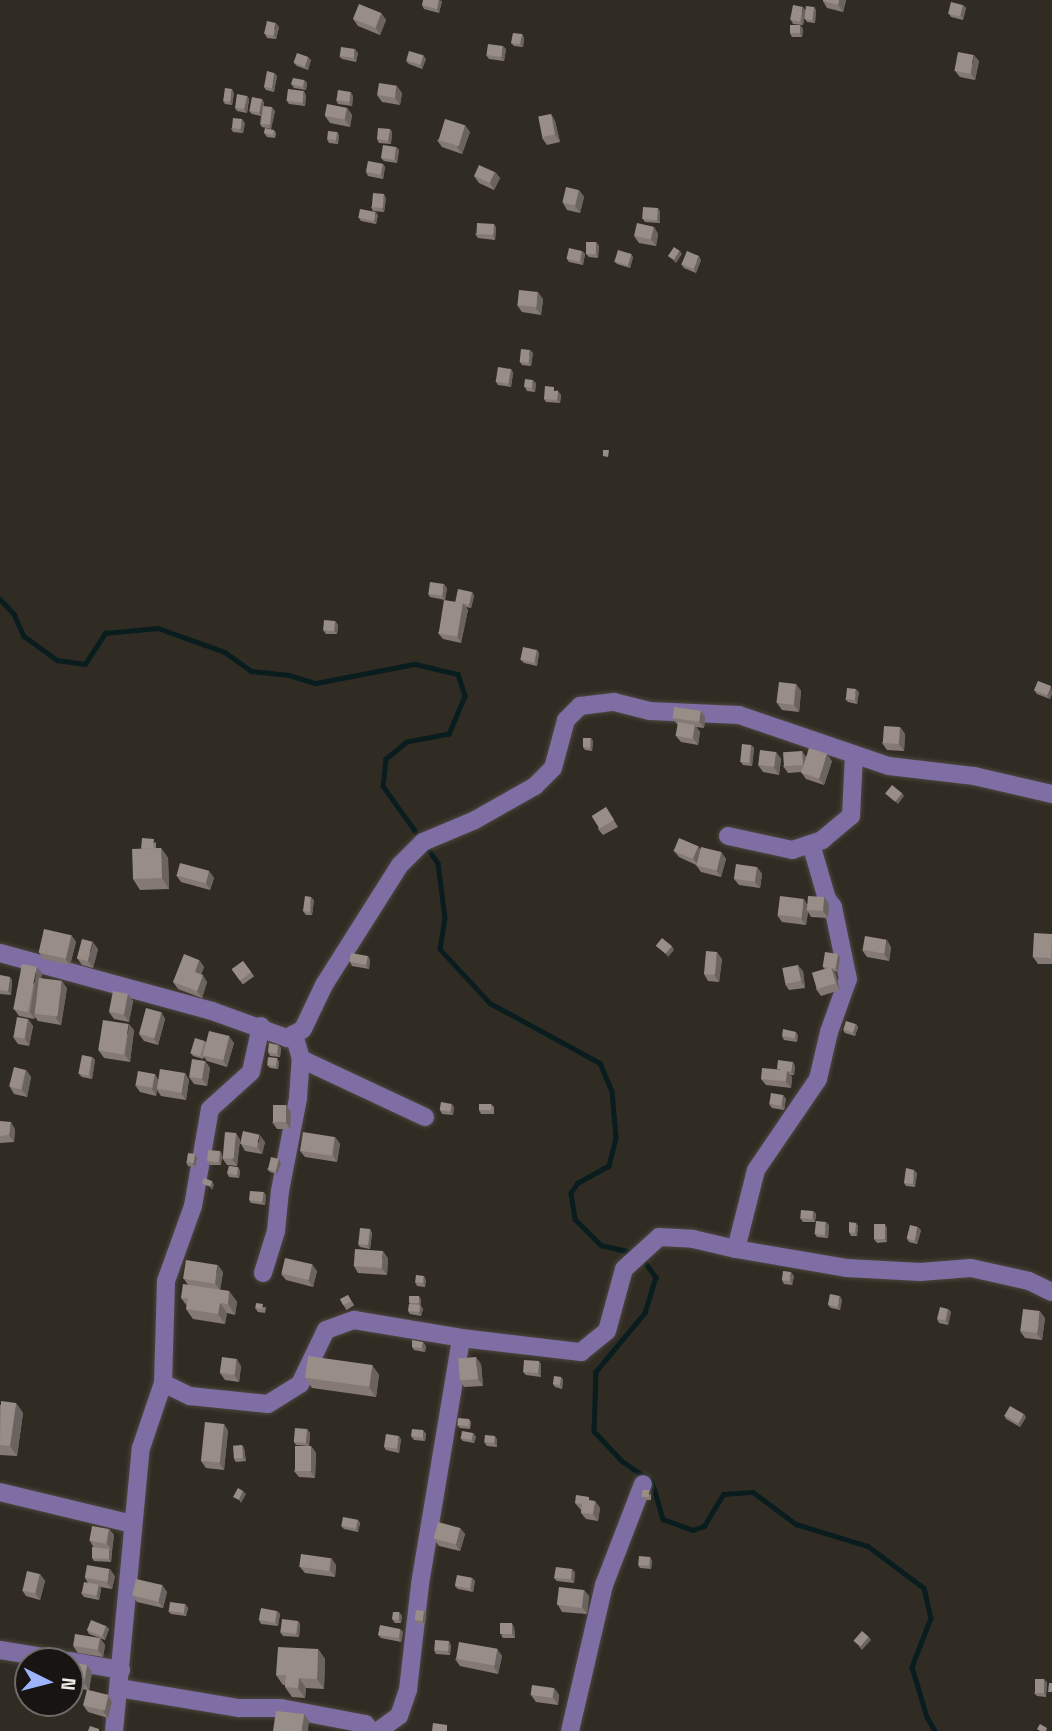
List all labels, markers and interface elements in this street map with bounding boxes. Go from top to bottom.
north arrow [14,1647,84,1717]
text: N [55,1676,81,1692]

